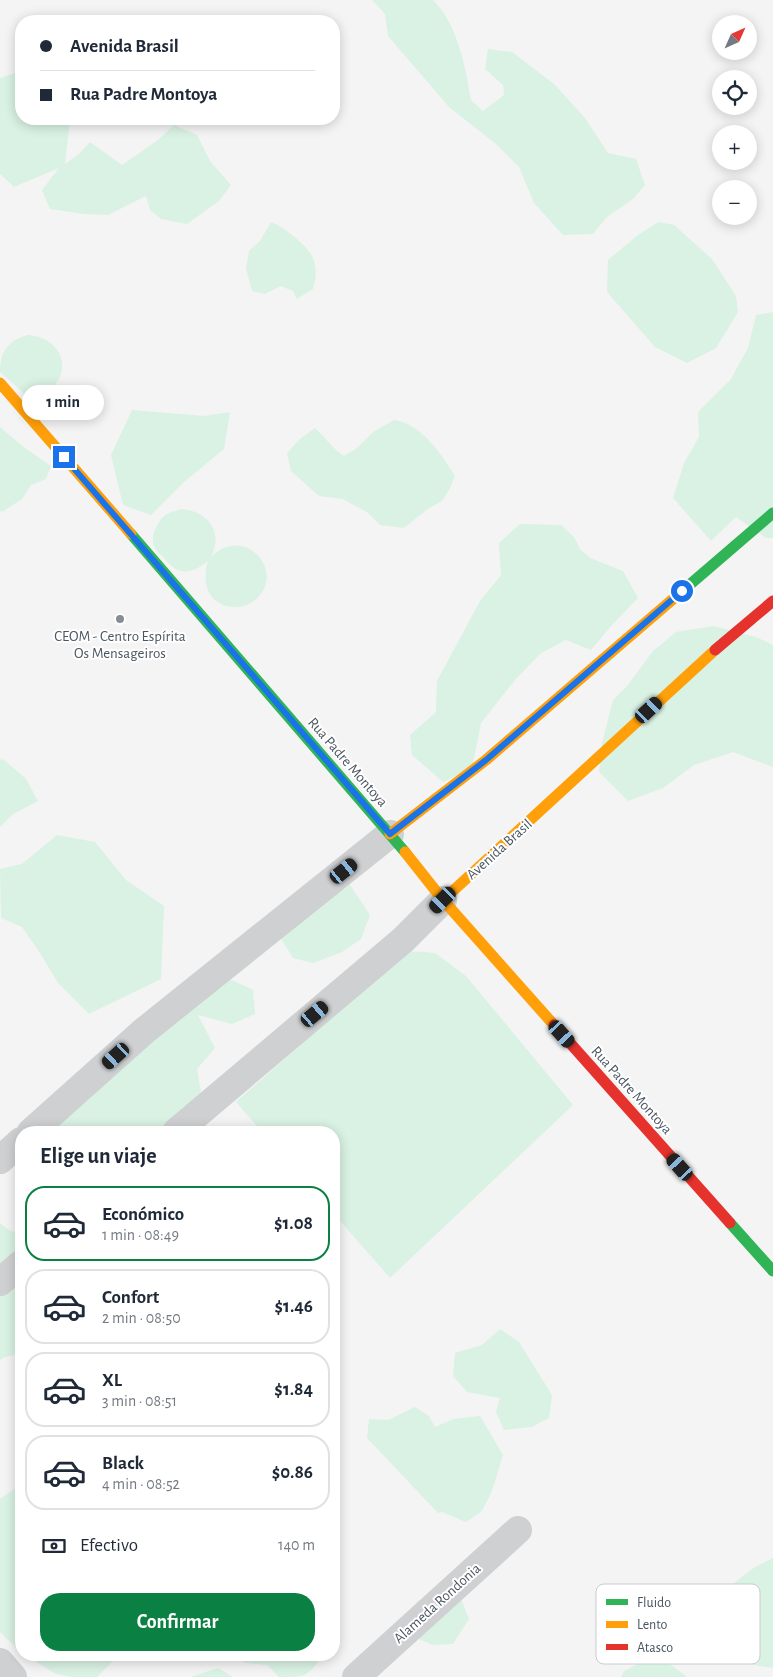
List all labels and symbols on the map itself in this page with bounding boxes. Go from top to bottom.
north arrow [712,15,758,60]
callout: 1 min [23,384,105,420]
route end [53,446,75,468]
route start [671,580,693,602]
marker: CEOM - Centro Espírita Os Mensageiros [114,613,126,625]
place label: CEOM - Centro Espírita Os Mensageiros [54,629,186,661]
car [632,694,665,726]
street label: Rua Padre Montoya [305,715,390,810]
street label: Avenida Brasil [464,816,535,883]
car [327,856,360,886]
car [427,884,458,916]
car [298,999,331,1029]
car [546,1018,577,1050]
car [99,1040,132,1072]
street label: Rua Padre Montoya [588,1043,675,1137]
car [664,1151,695,1183]
street label: Alameda Rondonia [391,1561,484,1646]
legend [596,1584,760,1664]
text: Fluido [637,1596,671,1610]
text: Lento [637,1618,668,1632]
text: Atasco [637,1641,673,1655]

